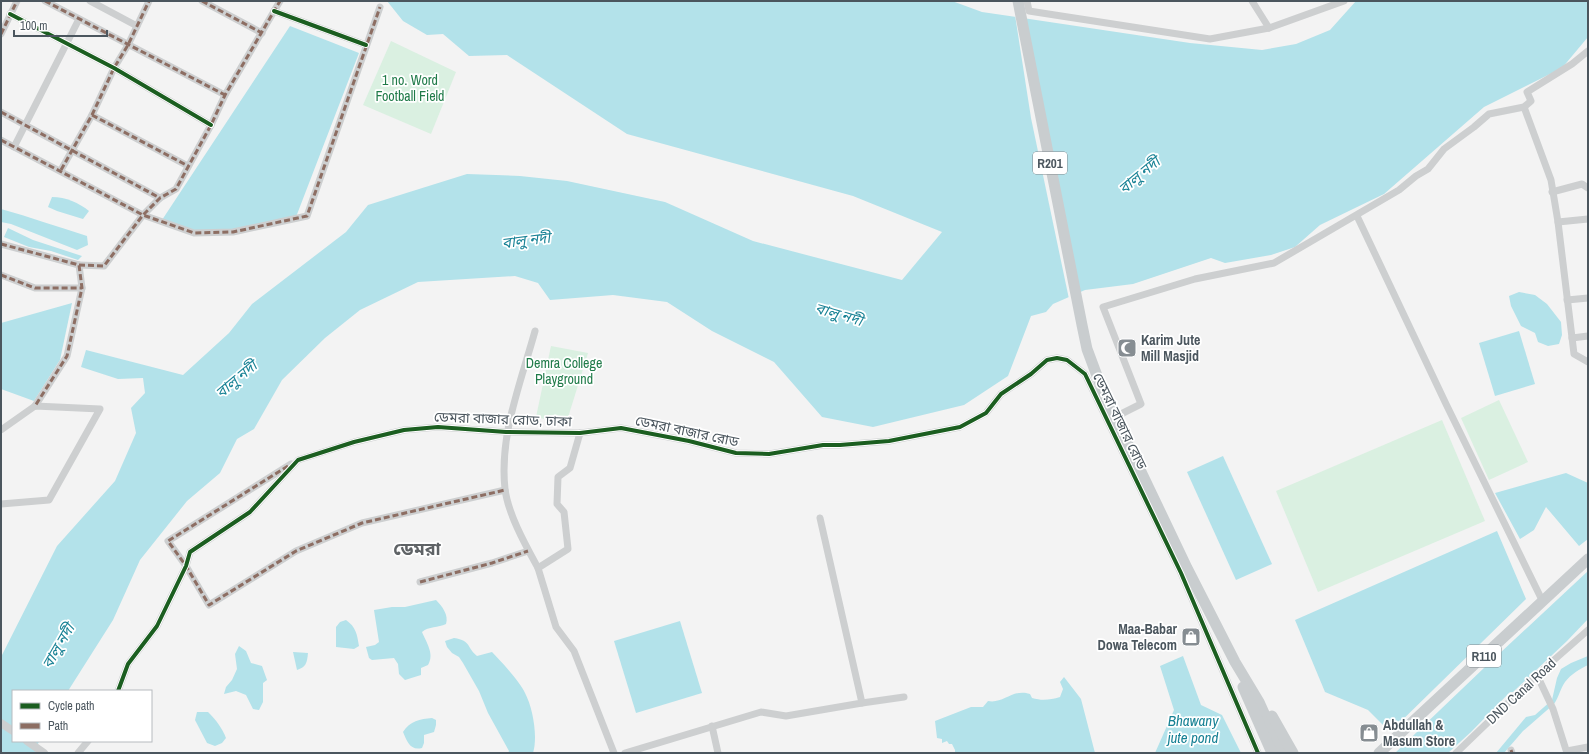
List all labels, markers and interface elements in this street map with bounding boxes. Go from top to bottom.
scale bar [14,12,107,38]
text: 100 m [20,18,47,34]
park label: 1 no. Word Football Field [376,71,445,105]
water label: বালু নদী [1114,149,1167,199]
road number: R201 [1033,152,1067,174]
water label: বালু নদী [501,226,554,253]
water label: বালু নদী [813,297,868,332]
place label: Karim Jute Mill Masjid [1141,331,1200,365]
mosque icon: Karim Jute Mill Masjid [1116,337,1138,359]
water label: বালু নদী [211,353,264,403]
park label: Demra College Playground [526,354,602,388]
street label: ডেমরা বাজার রোড [1089,370,1152,473]
street label: ডেমরা বাজার রোড, ঢাকা [434,408,573,430]
street label: ডেমরা বাজার রোড [634,411,741,451]
district label: ডেমরা [393,536,442,561]
water label: বালু নদী [37,617,81,672]
place label: Maa-Babar Dowa Telecom [1097,620,1178,654]
shop icon: Maa-Babar Dowa Telecom [1180,626,1202,648]
road number: R110 [1467,645,1501,667]
street label: DND Canal Road [1482,654,1560,728]
legend [12,690,152,742]
text: Cycle path [48,698,95,714]
water label: Bhawany jute pond [1166,710,1219,748]
place label: Abdullah & Masum Store [1383,716,1455,750]
text: Path [48,718,68,734]
shop icon: Abdullah & Masum Store [1358,722,1380,744]

